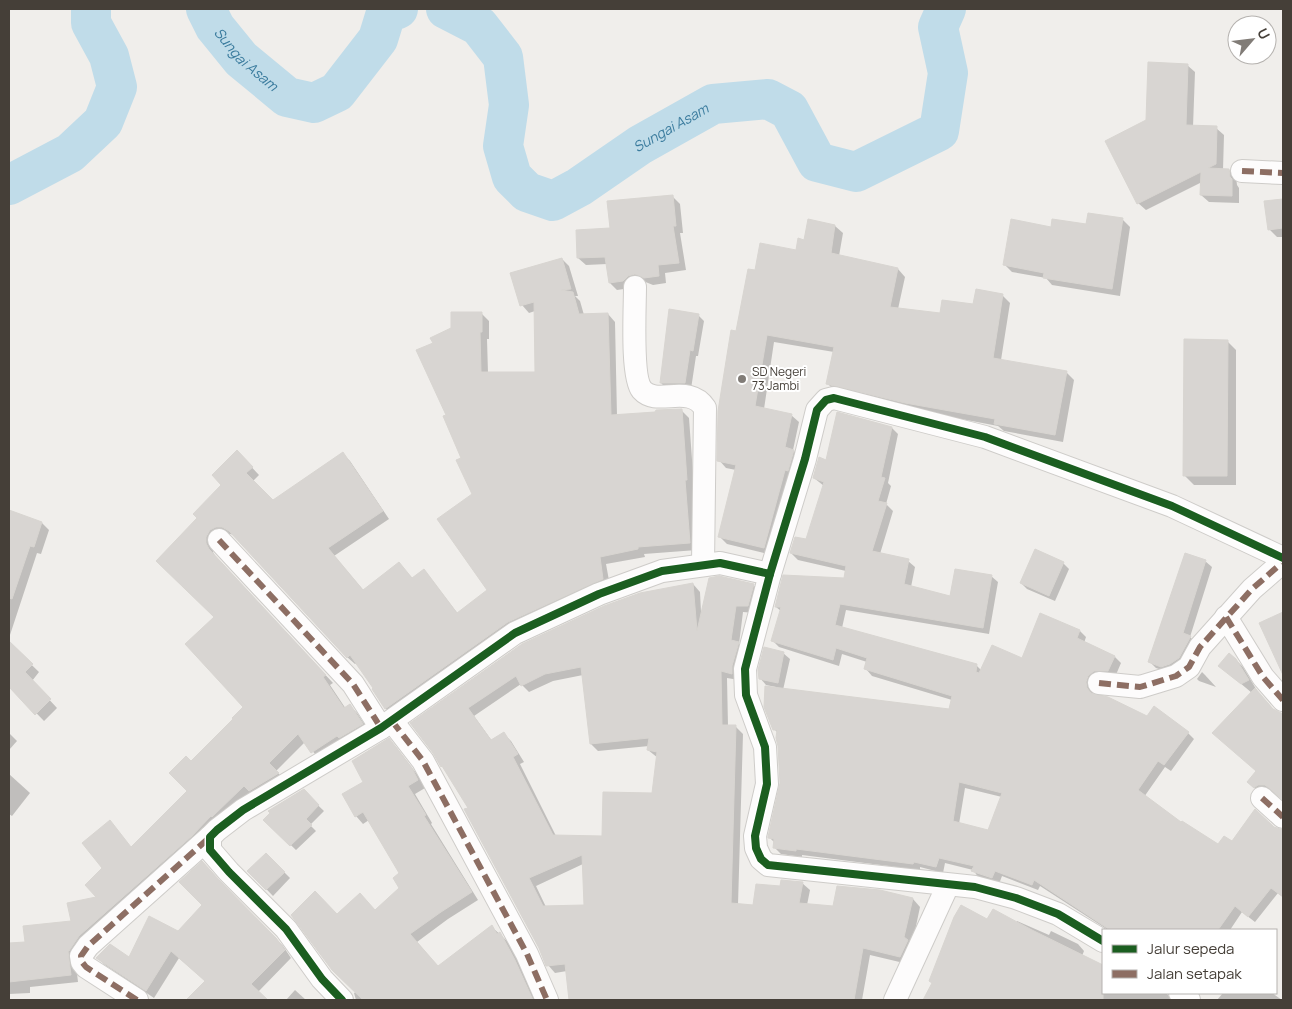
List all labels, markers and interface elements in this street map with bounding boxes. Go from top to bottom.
north arrow [1227,15,1277,65]
water label: Sungai Asam [210,23,283,96]
text: U [1253,25,1275,43]
water label: Sungai Asam [629,98,712,156]
place label: SD Negeri 73 Jambi [752,363,806,394]
marker: SD Negeri 73 Jambi [736,373,748,385]
legend [1102,929,1277,994]
text: Jalur sepeda [1147,938,1234,959]
text: Jalan setapak [1147,963,1242,984]

